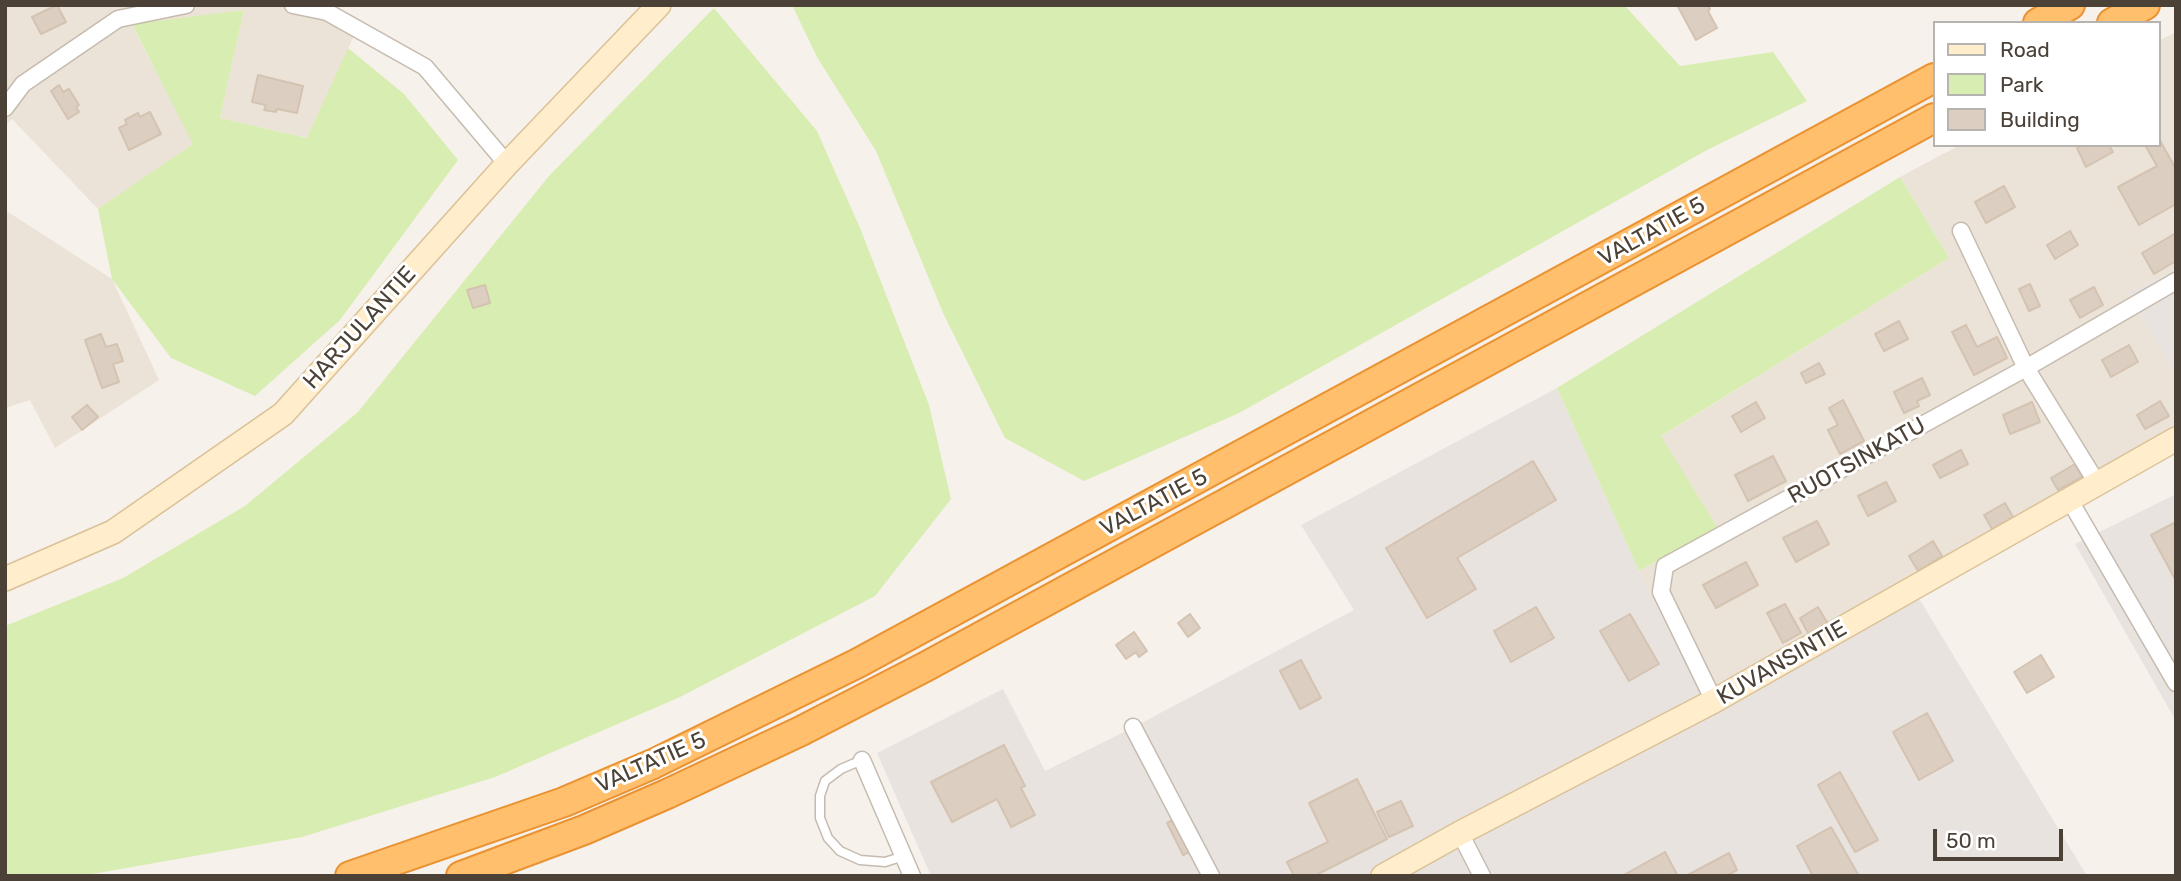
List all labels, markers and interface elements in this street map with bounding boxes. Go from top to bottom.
legend [1932,21,2160,147]
text: Road [2000,37,2050,62]
text: Park [2000,72,2044,97]
text: Building [2000,107,2080,132]
street label: VALTATIE 5 [1594,191,1710,273]
street label: HARJULANTIE [298,261,422,395]
street label: RUOTSINKATU [1783,412,1931,510]
street label: VALTATIE 5 [1096,463,1212,543]
street label: KUVANSINTIE [1712,615,1852,711]
street label: VALTATIE 5 [592,726,710,800]
scale bar [1936,814,2066,858]
text: 50 m [1946,828,1996,853]

